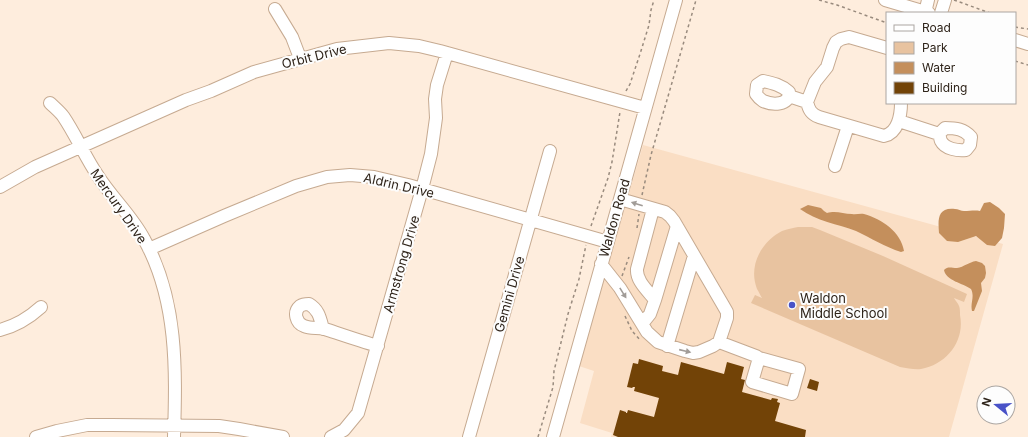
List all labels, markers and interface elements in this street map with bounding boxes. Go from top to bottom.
legend [886,12,1016,104]
text: Road [922,20,951,35]
street label: Orbit Drive [280,40,348,72]
text: Park [922,40,948,55]
text: Water [922,60,956,75]
text: Building [922,80,967,95]
street label: Mercury Drive [87,166,151,246]
street label: Aldrin Drive [362,169,436,201]
street label: Waldon Road [595,177,633,259]
one-way arrow [630,201,642,207]
street label: Armstrong Drive [379,213,423,315]
street label: Gemini Drive [490,254,528,334]
one-way arrow [619,288,627,298]
place label: Waldon Middle School [800,290,887,321]
marker: Waldon Middle School [787,300,797,310]
one-way arrow [679,348,691,354]
north arrow [976,385,1016,425]
text: N [979,396,994,408]

